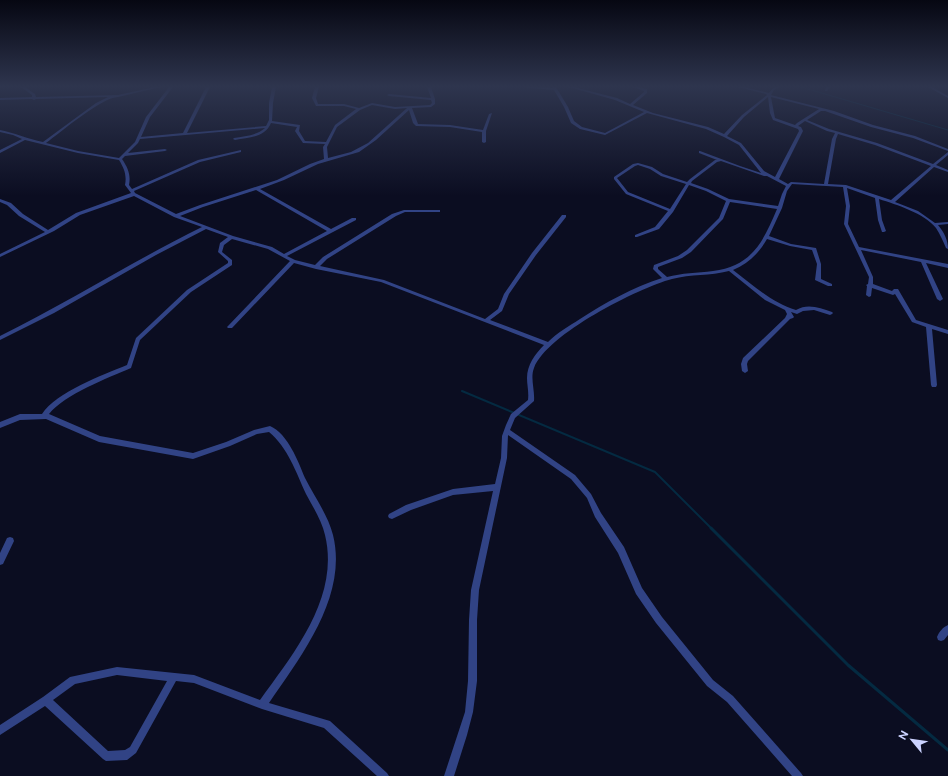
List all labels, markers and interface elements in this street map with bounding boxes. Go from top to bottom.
north arrow [892,720,932,760]
text: N [896,729,911,742]

